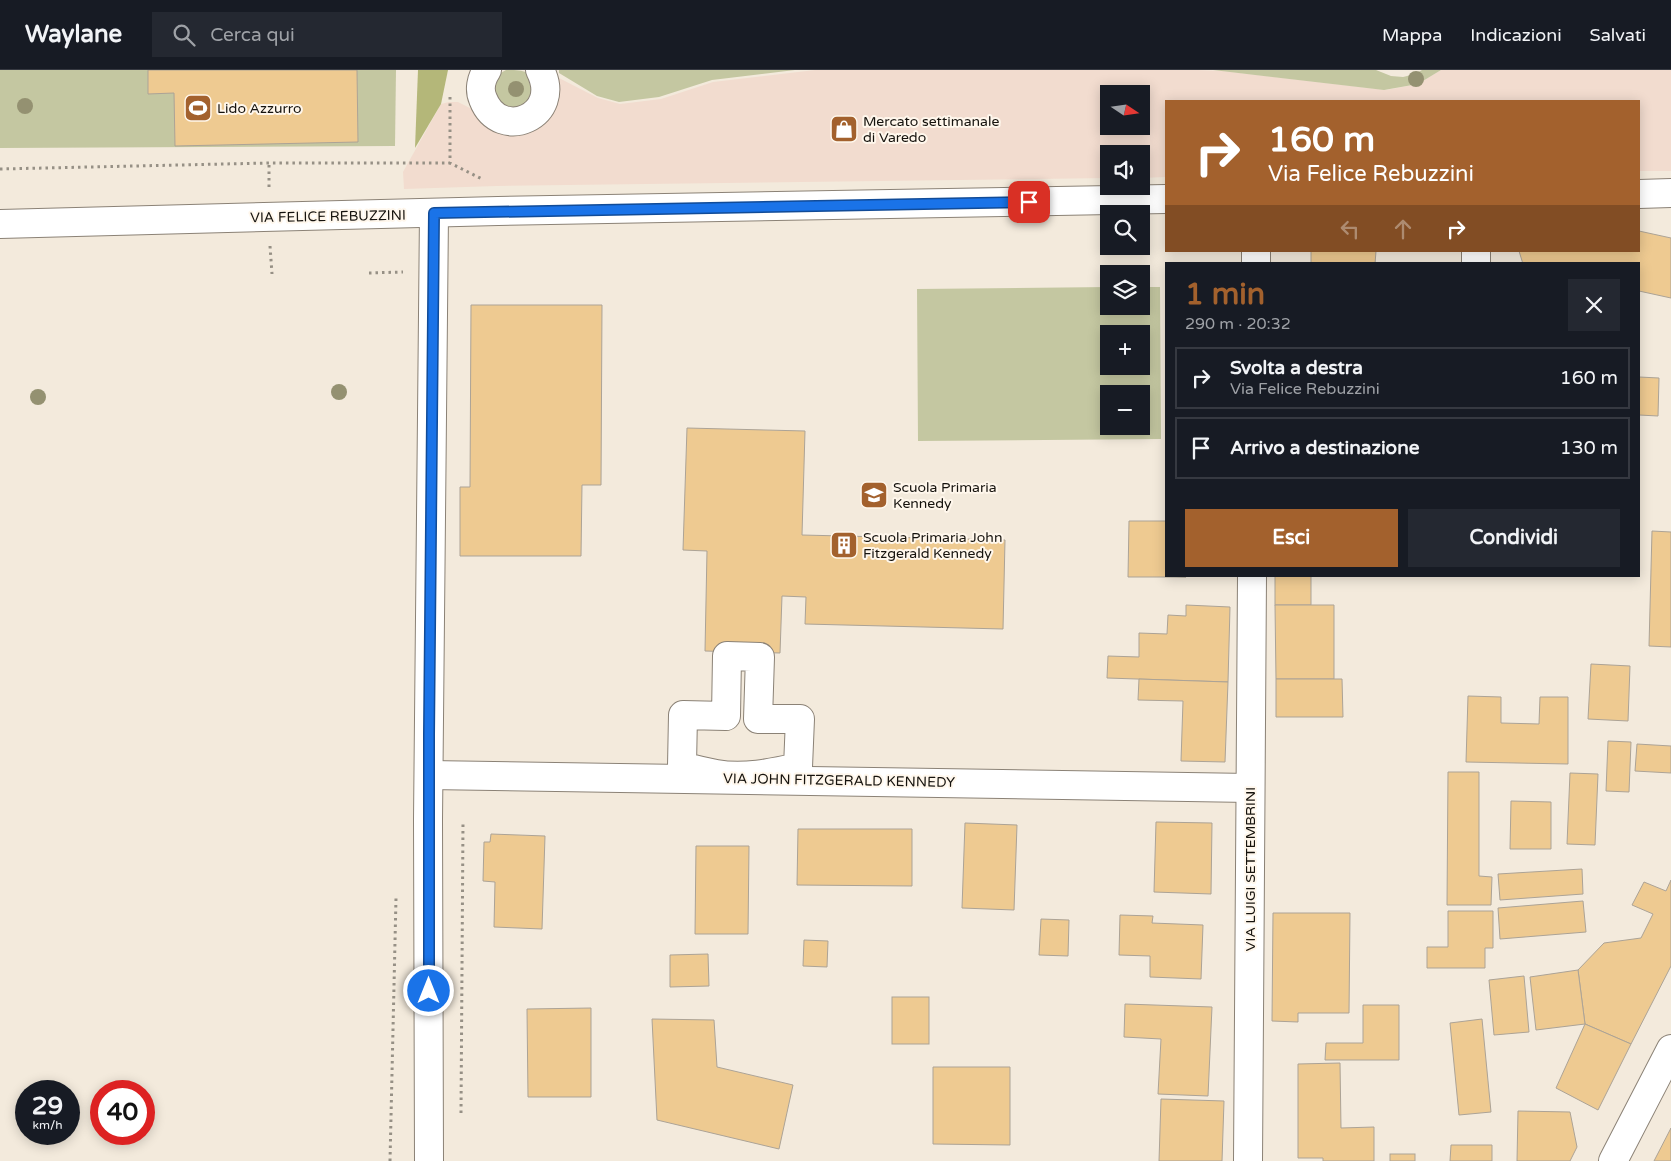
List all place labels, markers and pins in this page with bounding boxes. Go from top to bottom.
sports icon: Lido Azzurro [183,93,213,123]
place label: Lido Azzurro [217,100,301,117]
place label: Mercato settimanale di Varedo [863,113,999,146]
shop icon: Mercato settimanale di Varedo [829,114,859,144]
pin [1008,181,1050,223]
place label: Scuola Primaria Kennedy [893,479,997,512]
school or university icon: Scuola Primaria Kennedy [859,480,889,510]
place label: Scuola Primaria John Fitzgerald Kennedy [863,529,1002,562]
building icon: Scuola Primaria John Fitzgerald Kennedy [829,530,859,560]

